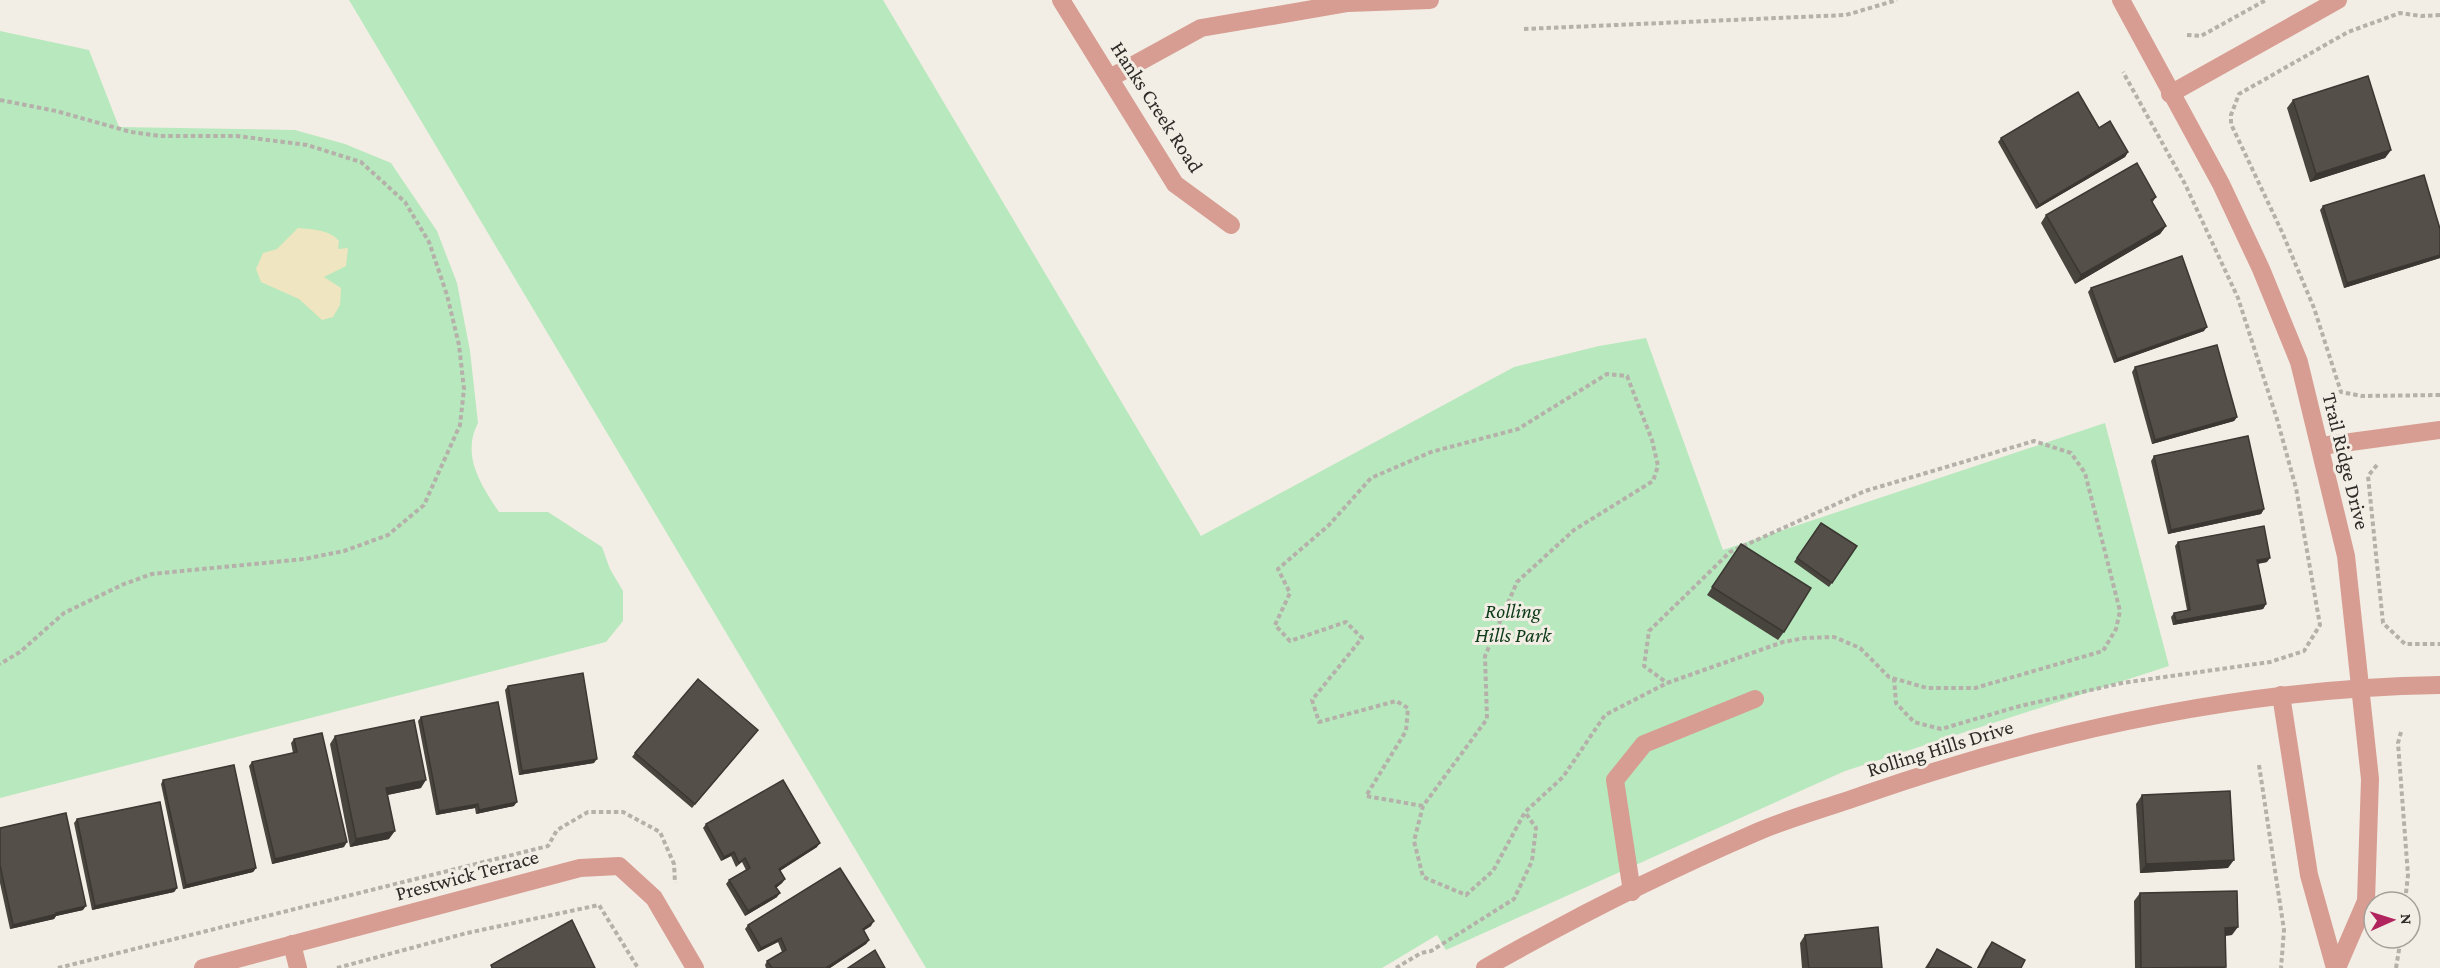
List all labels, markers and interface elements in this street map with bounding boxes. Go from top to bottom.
street label: Hanks Creek Road [1106,37,1208,177]
street label: Trail Ridge Drive [2317,390,2375,532]
park label: Rolling Hills Park [1475,599,1552,647]
street label: Rolling Hills Drive [1864,714,2016,782]
street label: Prestwick Terrace [393,844,541,906]
north arrow [2362,890,2422,950]
text: N [2398,913,2415,925]

